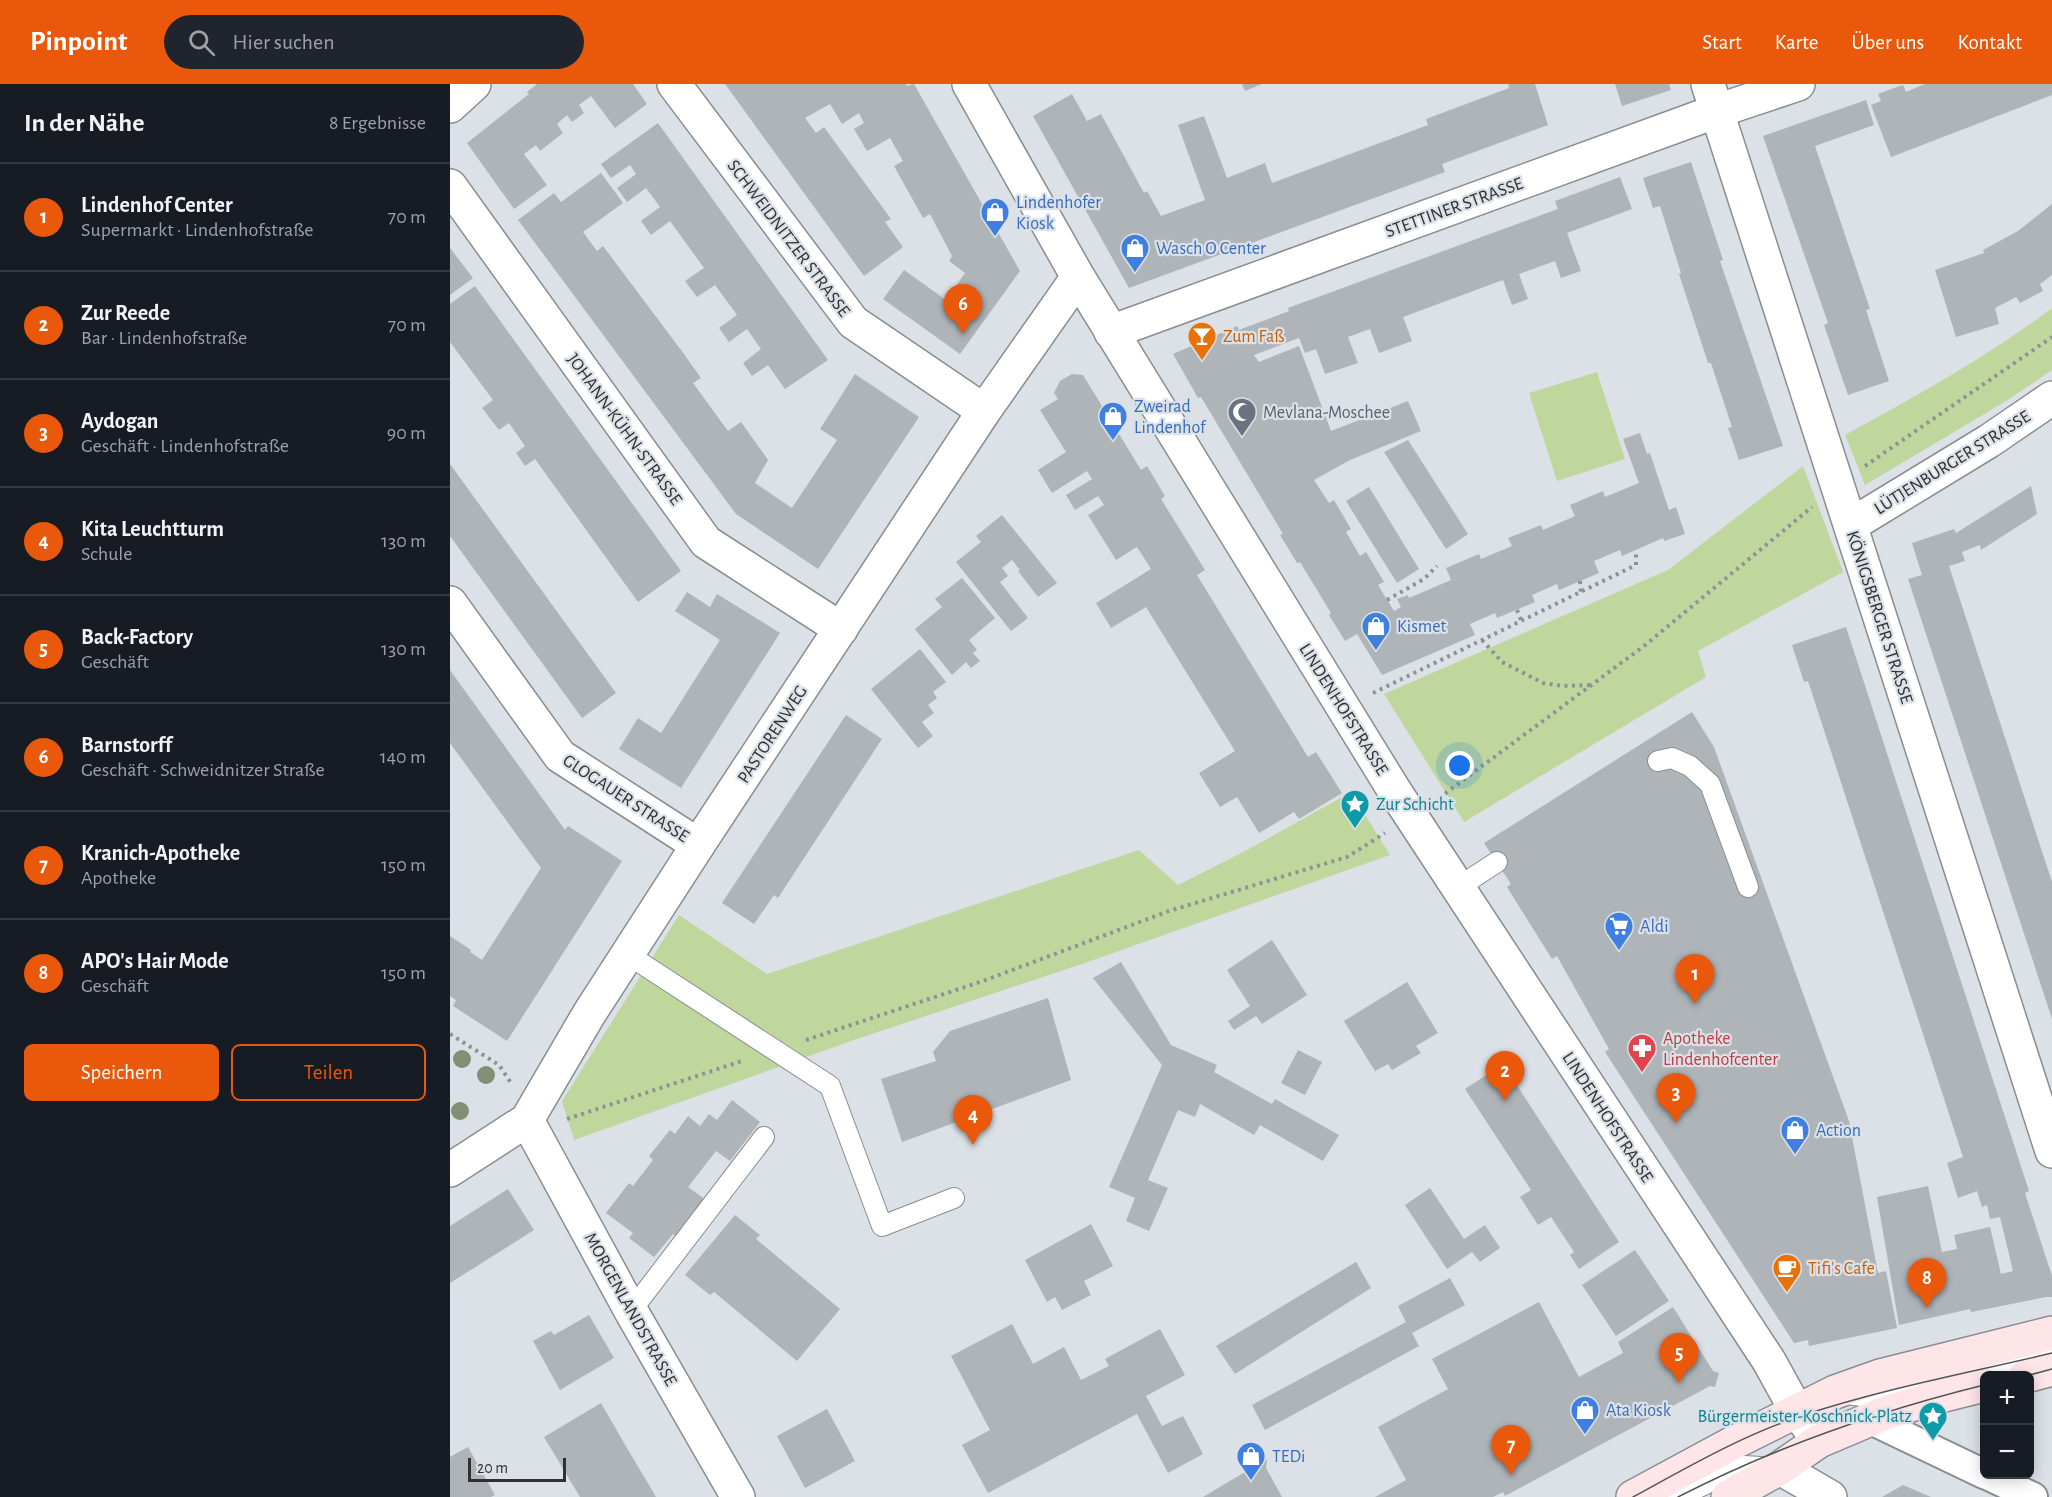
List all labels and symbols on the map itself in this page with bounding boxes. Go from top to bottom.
street label: SCHWEIDNITZER STRASSE [724,157,853,321]
street label: STETTINER STRASSE [1383,175,1526,241]
place label: Lindenhofer Kiosk [1016,194,1101,233]
shop icon: Lindenhofer Kiosk [979,196,1011,238]
shop icon: Wasch O Center [1119,232,1151,274]
place label: Wasch O Center [1156,240,1266,258]
pin: 6 [944,284,982,334]
bar icon: Zum Faß [1186,320,1218,362]
place label: Zum Faß [1223,328,1284,346]
street label: JOHANN-KÜHN-STRASSE [563,349,687,509]
mosque icon: Mevlana-Moschee [1226,396,1258,438]
place label: Zweirad Lindenhof [1134,398,1207,437]
shop icon: Zweirad Lindenhof [1097,400,1129,442]
place label: Mevlana-Moschee [1263,404,1390,422]
street label: LÜTJENBURGER STRASSE [1870,406,2034,518]
street label: KÖNIGSBERGER STRASSE [1843,528,1918,706]
shop icon: Kismet [1360,610,1392,652]
place label: Kismet [1397,618,1447,636]
street label: LINDENHOFSTRASSE [1295,641,1391,779]
street label: PASTORENWEG [735,682,811,787]
your location [1445,751,1474,780]
street label: GLOGAUER STRASSE [559,752,692,846]
place icon: Zur Schicht [1339,788,1371,830]
place label: Zur Schicht [1376,796,1454,814]
supermarket icon: Aldi [1603,910,1635,952]
place label: Aldi [1640,918,1669,936]
pin: 1 [1676,954,1714,1004]
place label: Apotheke Lindenhofcenter [1663,1030,1778,1069]
pharmacy icon: Apotheke Lindenhofcenter [1626,1032,1658,1074]
street label: LINDENHOFSTRASSE [1558,1049,1656,1186]
pin: 2 [1486,1052,1524,1101]
pin: 3 [1656,1074,1696,1123]
pin: 4 [954,1096,992,1145]
shop icon: Action [1779,1114,1811,1156]
place label: Action [1816,1122,1861,1140]
street label: MORGENLANDSTRASSE [581,1230,680,1389]
cafe icon: Tifi's Cafe [1771,1252,1803,1294]
pin: 8 [1908,1258,1946,1308]
place label: Tifi's Cafe [1808,1260,1875,1278]
pin: 5 [1660,1334,1698,1383]
shop icon: Ata Kiosk [1569,1394,1601,1436]
place icon: Bürgermeister-Koschnick-Platz [1917,1400,1949,1442]
place label: Ata Kiosk [1606,1402,1672,1420]
place label: Bürgermeister-Koschnick-Platz [1697,1408,1912,1426]
pin: 7 [1492,1426,1530,1475]
shop icon: TEDi [1235,1440,1267,1482]
place label: TEDi [1272,1448,1305,1466]
scale bar [468,1455,566,1482]

